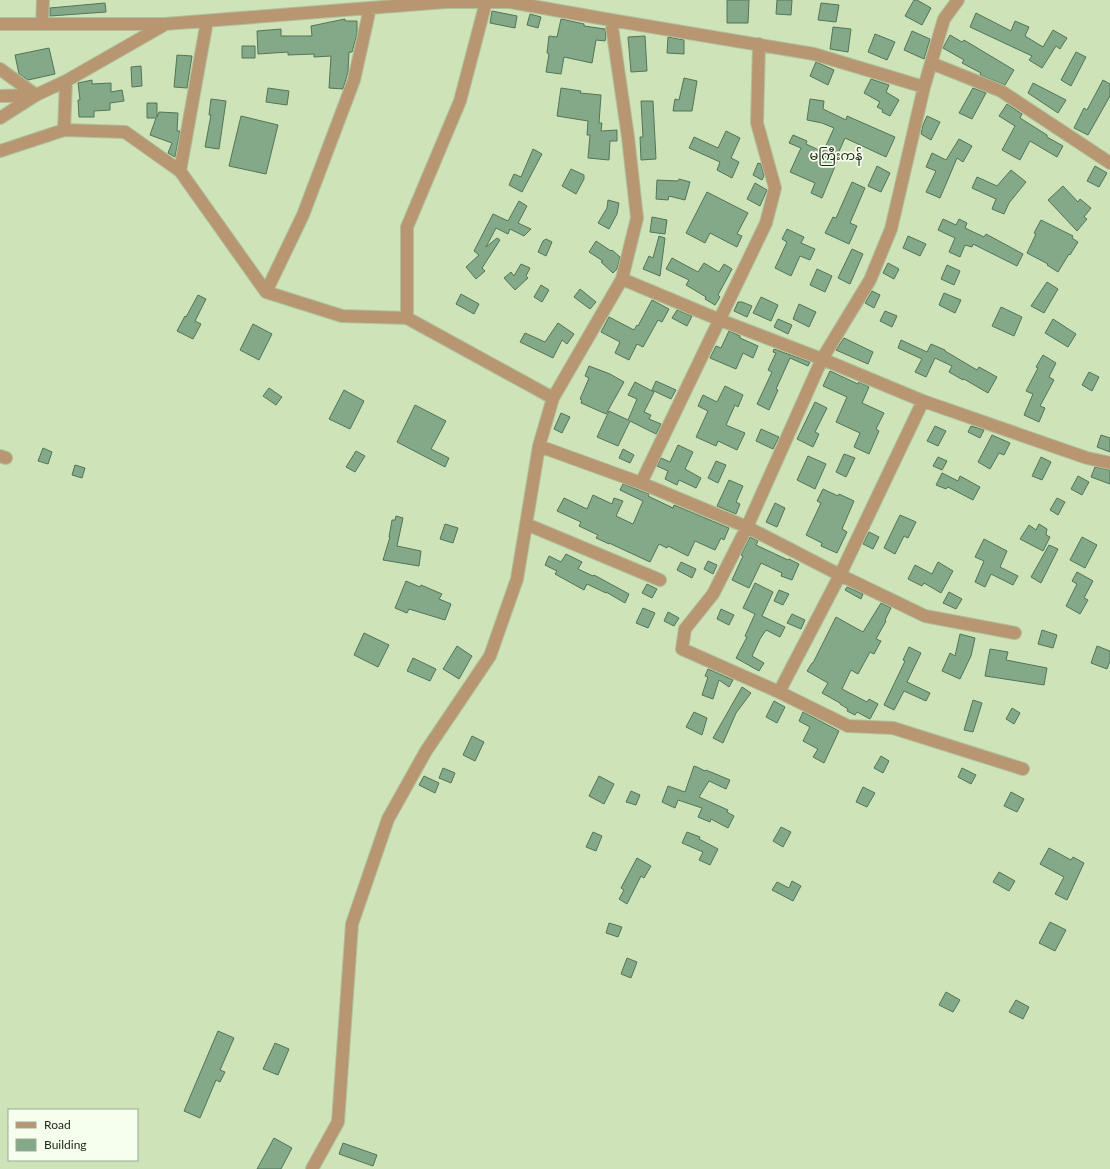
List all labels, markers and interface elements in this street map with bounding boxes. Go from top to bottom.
district label: မကြီးကန် [810,147,862,166]
legend [8,1109,138,1161]
text: Road [44,1117,71,1132]
text: Building [44,1137,87,1152]

